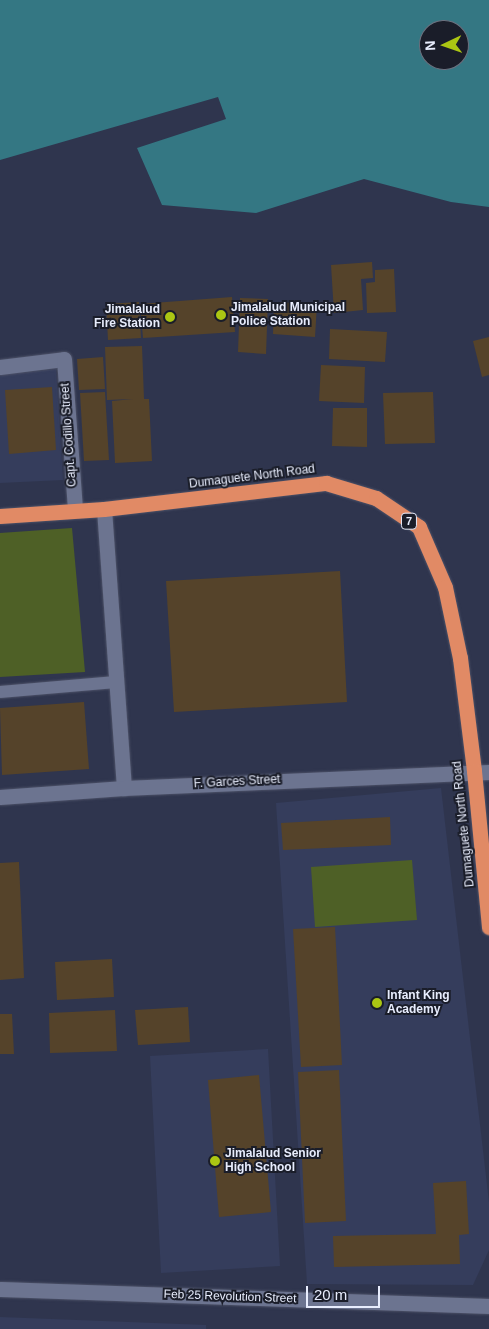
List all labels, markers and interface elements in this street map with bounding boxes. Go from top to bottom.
north arrow [419,20,469,70]
text: N [422,40,438,51]
place label: Jimalalud Municipal Police Station [231,301,345,329]
place label: Jimalalud Fire Station [94,303,160,331]
marker: Jimalalud Municipal Police Station [215,309,227,321]
marker: Jimalalud Fire Station [164,311,176,323]
street label: Capt. Codillo Street [58,383,80,487]
street label: Dumaguete North Road [188,462,316,492]
road number: 7 [400,512,418,530]
street label: Dumaguete North Road [450,760,478,888]
street label: F. Garces Street [193,773,281,791]
place label: Infant King Academy [387,989,450,1017]
marker: Infant King Academy [371,997,383,1009]
place label: Jimalalud Senior High School [225,1147,321,1175]
marker: Jimalalud Senior High School [209,1155,221,1167]
scale bar [309,1276,383,1308]
text: 20 m [314,1286,347,1303]
street label: Feb 25 Revolution Street [163,1287,297,1307]

